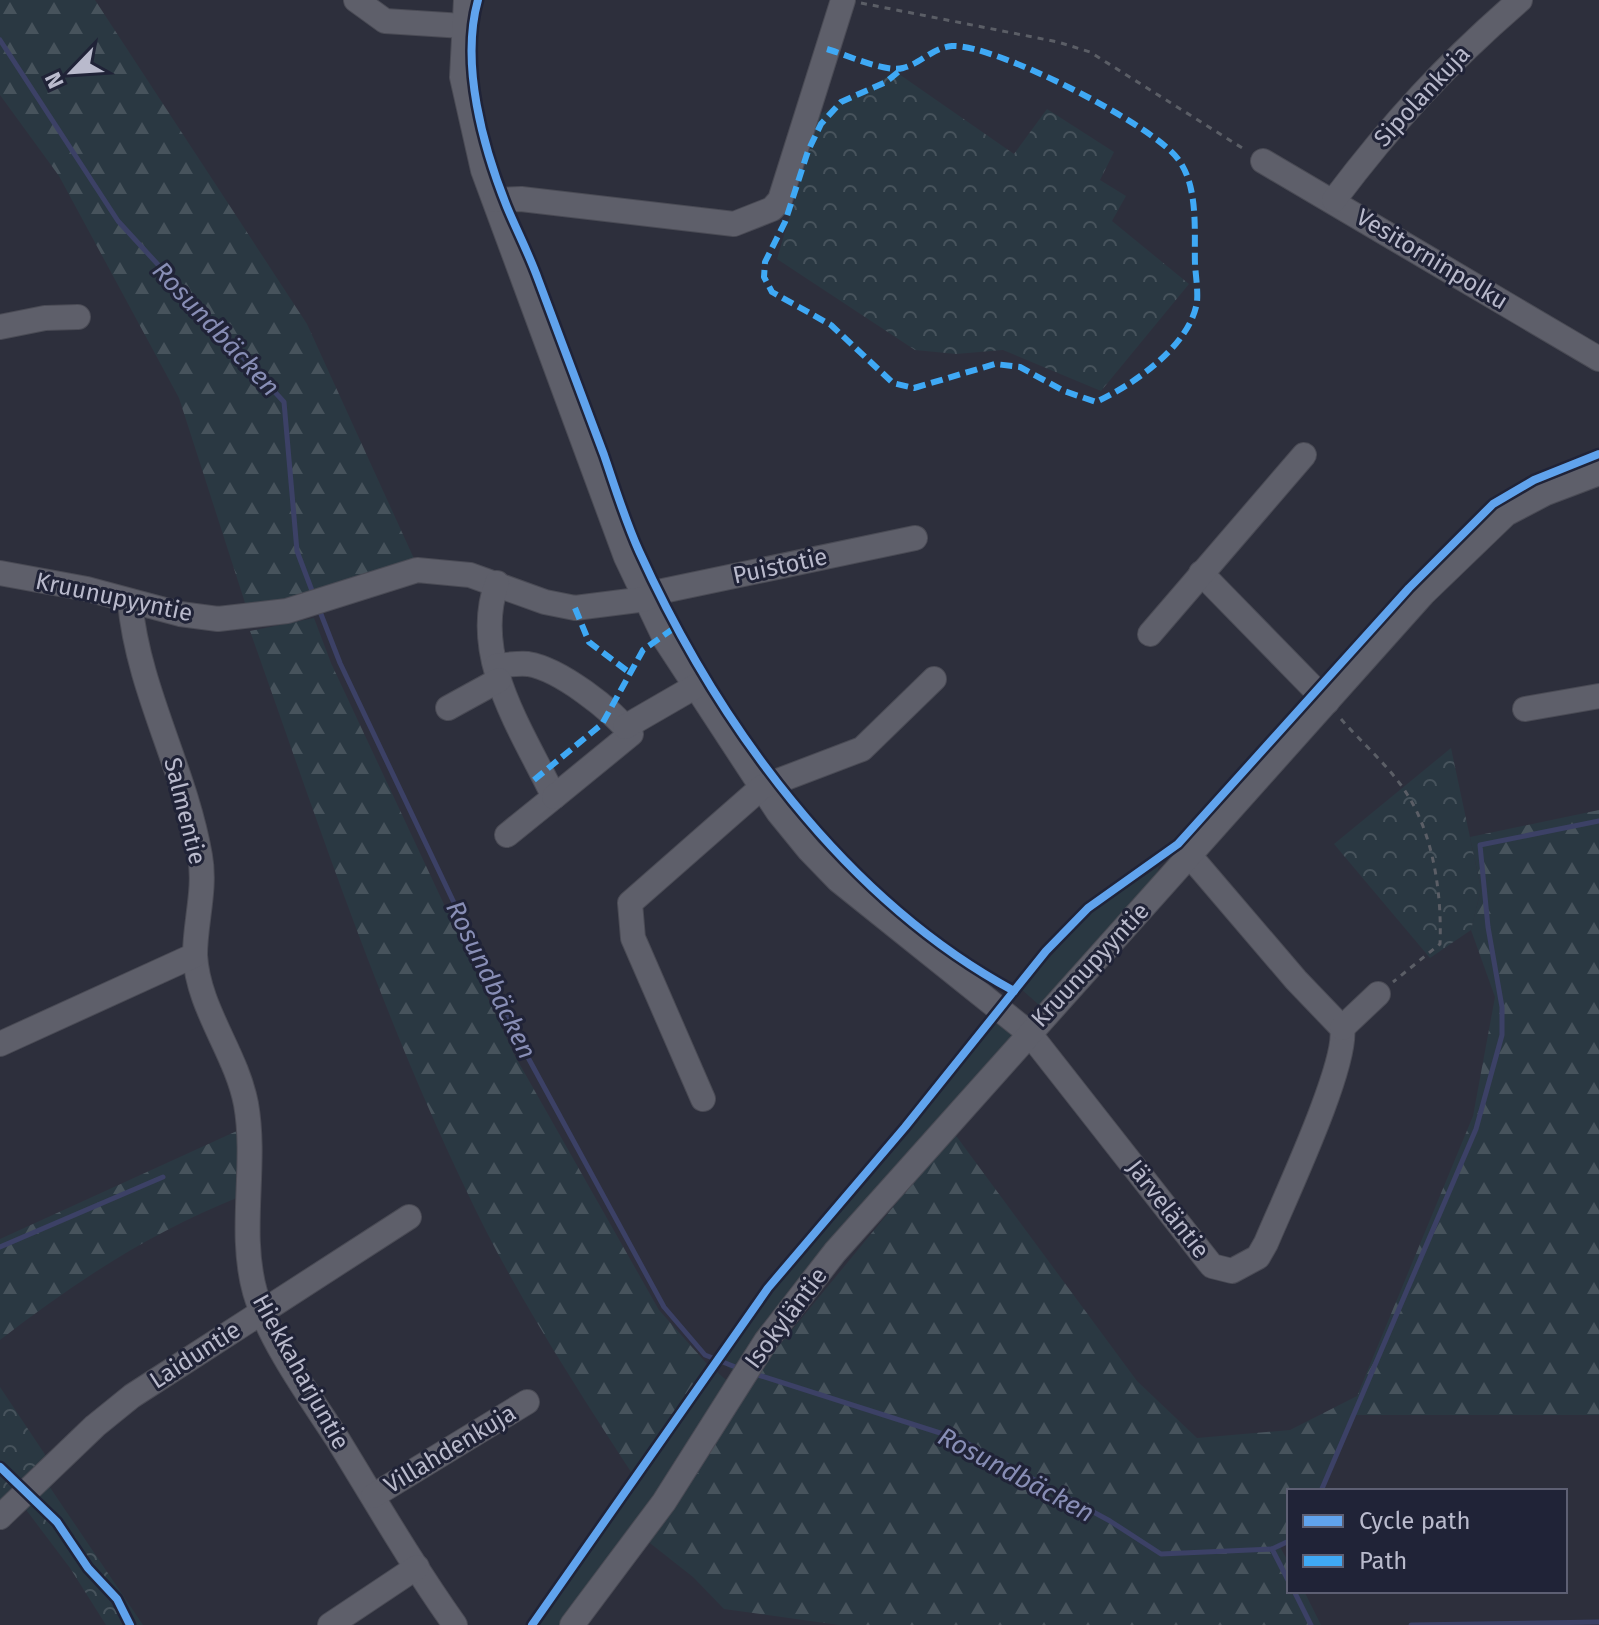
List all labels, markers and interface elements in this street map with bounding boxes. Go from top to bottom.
north arrow [32,32,112,112]
street label: Sipolankuja [1368,40,1476,152]
text: N [39,68,70,93]
street label: Vesitorninpolku [1351,203,1513,315]
water label: Rosundbäcken [146,255,286,403]
street label: Puistotie [730,542,830,590]
street label: Kruunupyyntie [33,567,195,627]
street label: Salmentie [158,755,212,867]
water label: Rosundbäcken [439,896,543,1064]
street label: Kruunupyyntie [1025,897,1155,1033]
street label: Järveläntie [1121,1154,1215,1264]
street label: Isokyläntie [739,1262,833,1374]
street label: Hiekkaharjuntie [247,1290,355,1454]
street label: Laiduntie [144,1315,246,1395]
street label: Villahdenkuja [379,1399,521,1499]
water label: Rosundbäcken [933,1421,1099,1529]
legend [1287,1489,1567,1593]
text: Cycle path [1359,1507,1471,1535]
text: Path [1359,1547,1407,1575]

